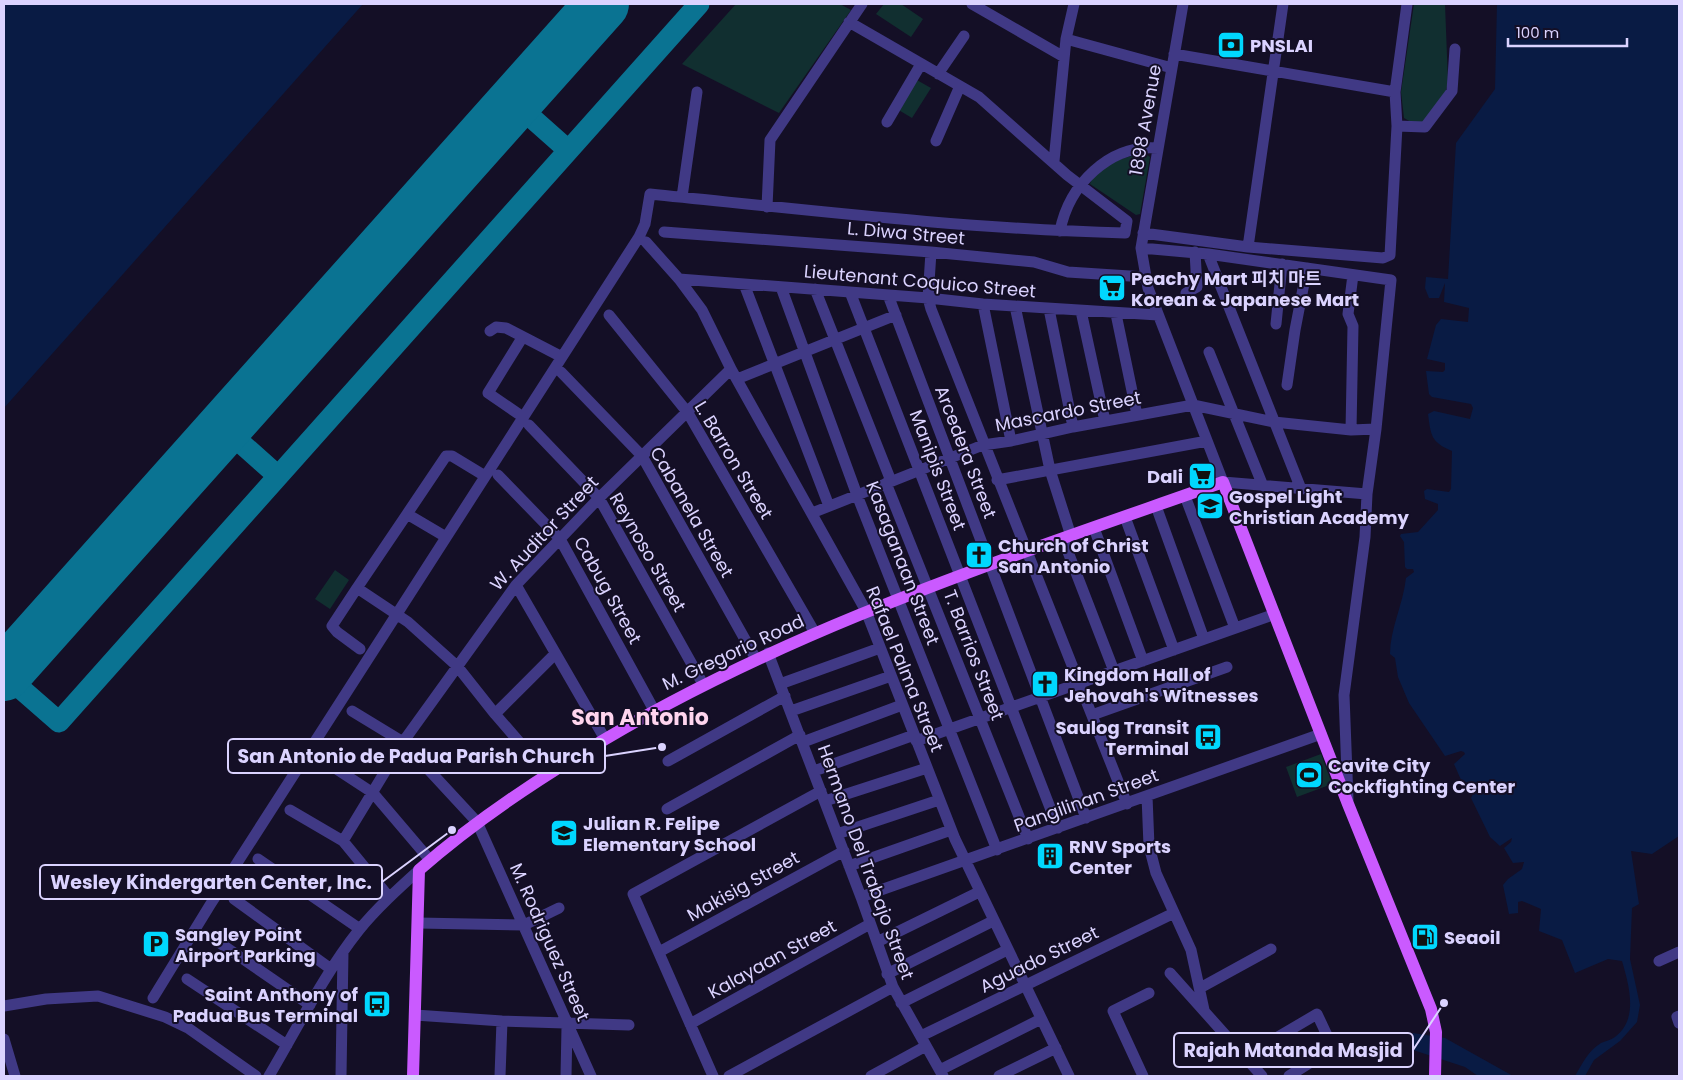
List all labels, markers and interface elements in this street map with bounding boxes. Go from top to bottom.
scale bar [1508,15,1627,47]
text: 100 m [1516,22,1559,43]
bank icon: PNSLAI [1216,30,1246,60]
place label: PNSLAI [1250,33,1313,58]
street label: 1898 Avenue [1123,63,1167,177]
street label: L. Diwa Street [846,215,966,251]
street label: Lieutenant Coquico Street [803,258,1037,304]
place label: Peachy Mart 피치 마트 Korean & Japanese Mart [1131,266,1359,312]
supermarket icon: Peachy Mart 피치 마트 Korean & Japanese Mart [1097,273,1127,303]
street label: Arcedera Street [929,382,1003,522]
street label: Mascardo Street [993,385,1143,437]
street label: L. Barron Street [689,396,779,524]
street label: Manipis Street [904,406,972,534]
street label: Cabanela Street [644,442,740,582]
supermarket icon: Dali [1187,461,1217,491]
place label: Dali [1147,464,1183,489]
street label: W. Auditor Street [484,470,604,596]
street label: Kasaganaan Street [860,477,946,649]
place label: Gospel Light Christian Academy [1229,484,1409,530]
street label: Reynoso Street [604,488,692,616]
school or university icon: Gospel Light Christian Academy [1195,491,1225,521]
street label: Cabug Street [568,532,648,648]
place label: Church of Christ San Antonio [998,533,1149,579]
church icon: Church of Christ San Antonio [964,540,994,570]
street label: Rafael Palma Street [860,582,950,756]
street label: T. Barrios Street [938,586,1010,724]
street label: M. Gregorio Road [658,608,808,696]
place label: Kingdom Hall of Jehovah's Witnesses [1064,662,1259,708]
church icon: Kingdom Hall of Jehovah's Witnesses [1030,669,1060,699]
district label: San Antonio [571,702,709,733]
place label: Saulog Transit Terminal [1055,715,1189,761]
bus stop icon: Saulog Transit Terminal [1193,722,1223,752]
callout: San Antonio de Padua Parish Church [228,739,605,773]
street label: Hermano Del Trabajo Street [812,741,920,983]
text: San Antonio de Padua Parish Church [237,743,595,770]
place label: Cavite City Cockfighting Center [1328,753,1515,799]
sports icon: Cavite City Cockfighting Center [1294,760,1324,790]
street label: Pangilinan Street [1010,762,1162,838]
place label: Julian R. Felipe Elementary School [583,811,756,857]
school or university icon: Julian R. Felipe Elementary School [549,818,579,848]
place label: RNV Sports Center [1069,834,1171,880]
building icon: RNV Sports Center [1035,841,1065,871]
street label: Makisig Street [682,845,804,927]
street label: M. Rodriguez Street [504,859,596,1025]
callout: Wesley Kindergarten Center, Inc. [40,865,382,899]
text: Wesley Kindergarten Center, Inc. [50,869,372,896]
street label: Kalayaan Street [703,913,841,1005]
street label: Aguado Street [975,919,1103,999]
place label: Sangley Point Airport Parking [175,922,316,968]
fuel station icon: Seaoil [1410,922,1440,952]
place label: Seaoil [1444,925,1500,950]
parking icon: Sangley Point Airport Parking [141,929,171,959]
place label: Saint Anthony of Padua Bus Terminal [173,982,359,1028]
bus stop icon: Saint Anthony of Padua Bus Terminal [362,989,392,1019]
callout: Rajah Matanda Masjid [1174,1033,1413,1067]
text: Rajah Matanda Masjid [1183,1037,1403,1064]

